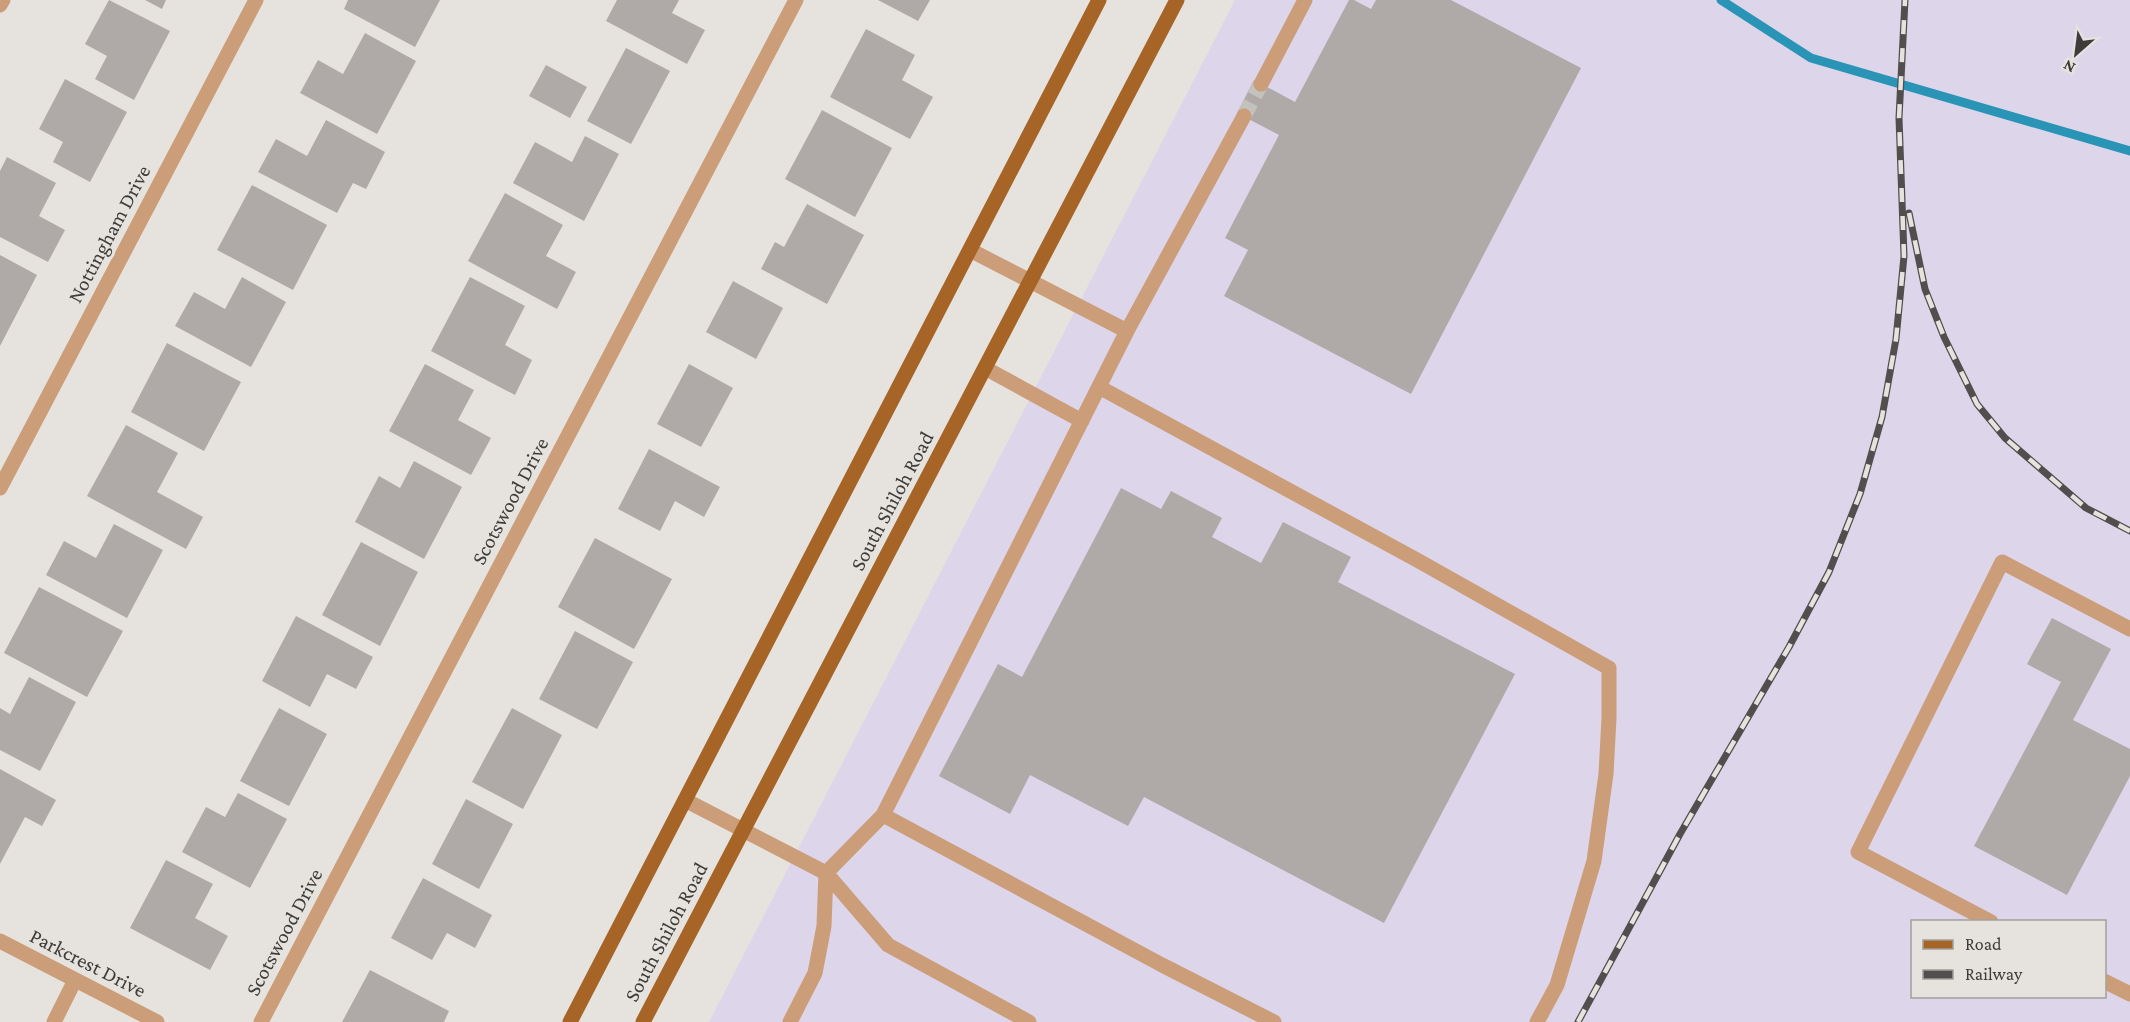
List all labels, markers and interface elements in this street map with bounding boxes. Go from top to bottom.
north arrow [2046,24,2106,84]
text: N [2060,57,2078,77]
street label: Nottingham Drive [63,161,155,307]
street label: South Shiloh Road [845,427,939,575]
street label: Scotswood Drive [466,433,554,569]
street label: South Shiloh Road [619,858,713,1006]
street label: Scotswood Drive [240,864,328,1000]
legend [1911,920,2106,998]
street label: Parkcrest Drive [26,923,150,1003]
text: Road [1965,934,2002,954]
text: Railway [1965,964,2023,984]

